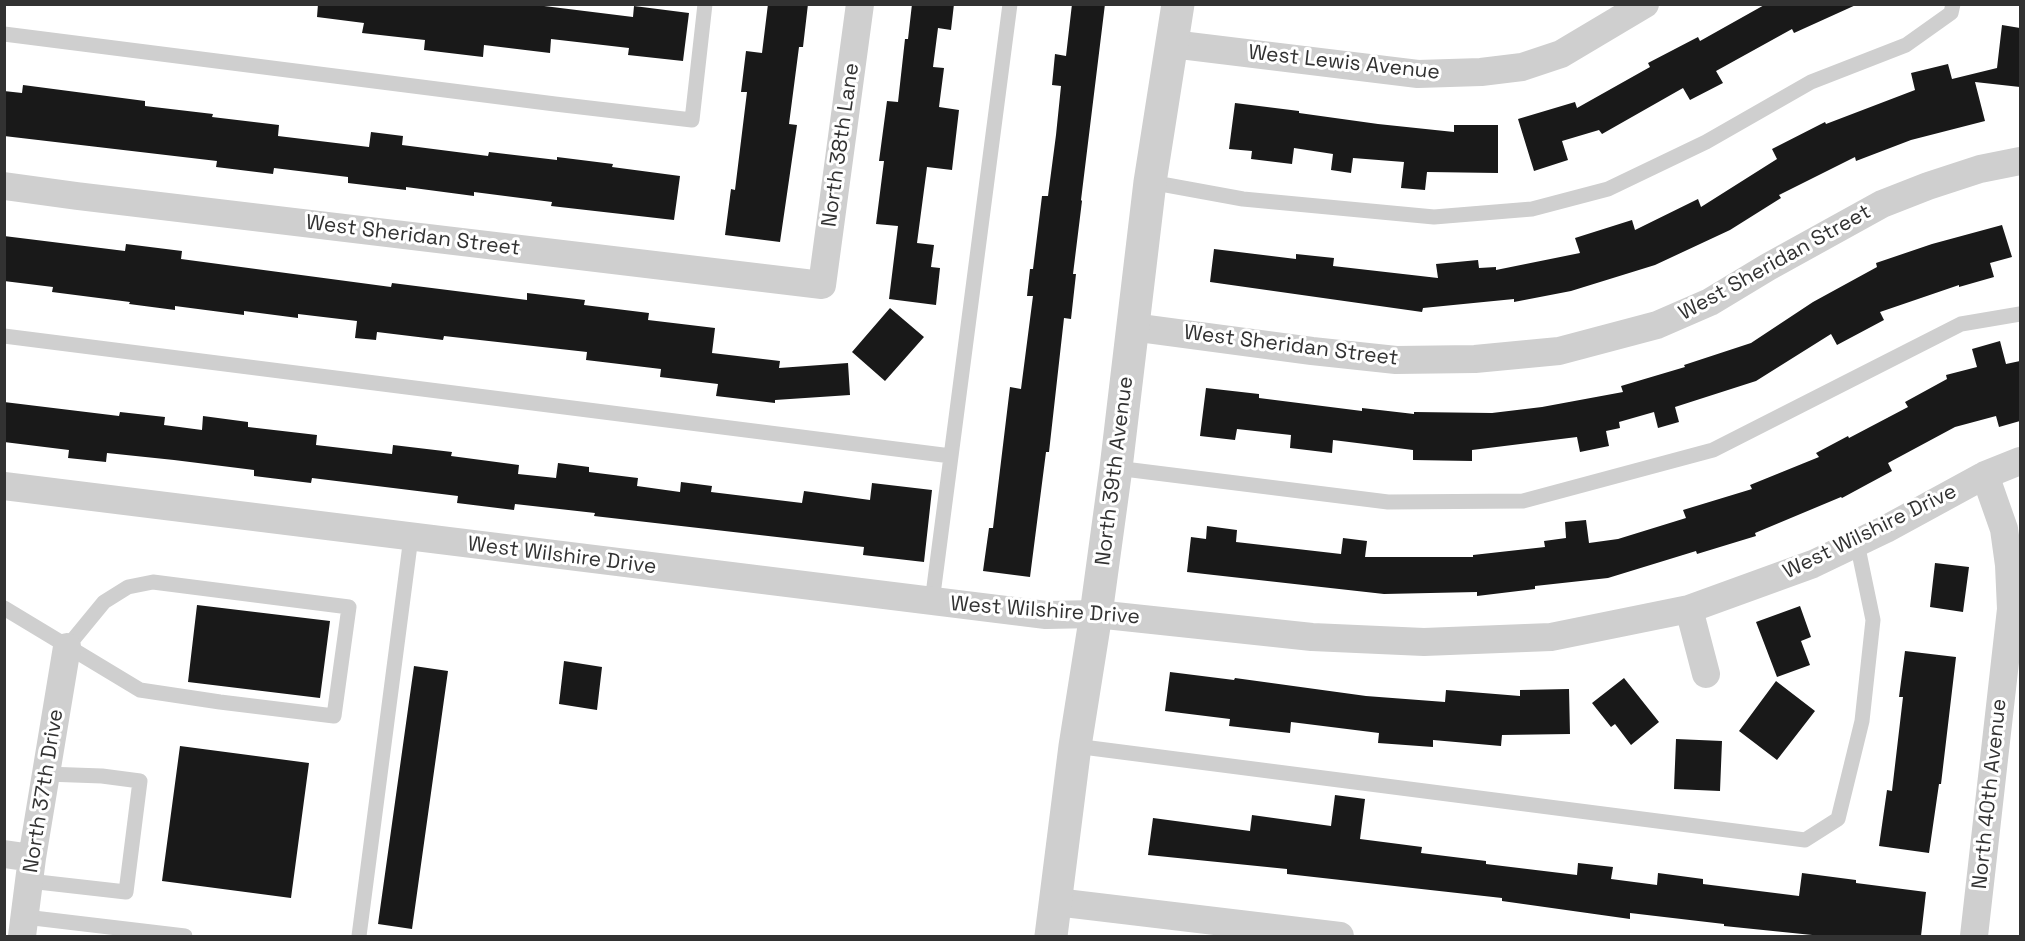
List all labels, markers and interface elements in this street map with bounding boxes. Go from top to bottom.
street label: West Lewis Avenue [1247,40,1441,86]
street label: North 38th Lane [817,61,865,229]
street label: West Sheridan Street [1675,200,1875,326]
street label: West Sheridan Street [304,210,522,262]
street label: West Sheridan Street [1182,320,1400,372]
street label: North 39th Avenue [1091,375,1139,567]
street label: West Wilshire Drive [1779,479,1961,585]
street label: West Wilshire Drive [466,532,658,580]
street label: West Wilshire Drive [949,592,1141,630]
street label: North 40th Avenue [1967,697,2013,891]
street label: North 37th Drive [19,707,69,875]

